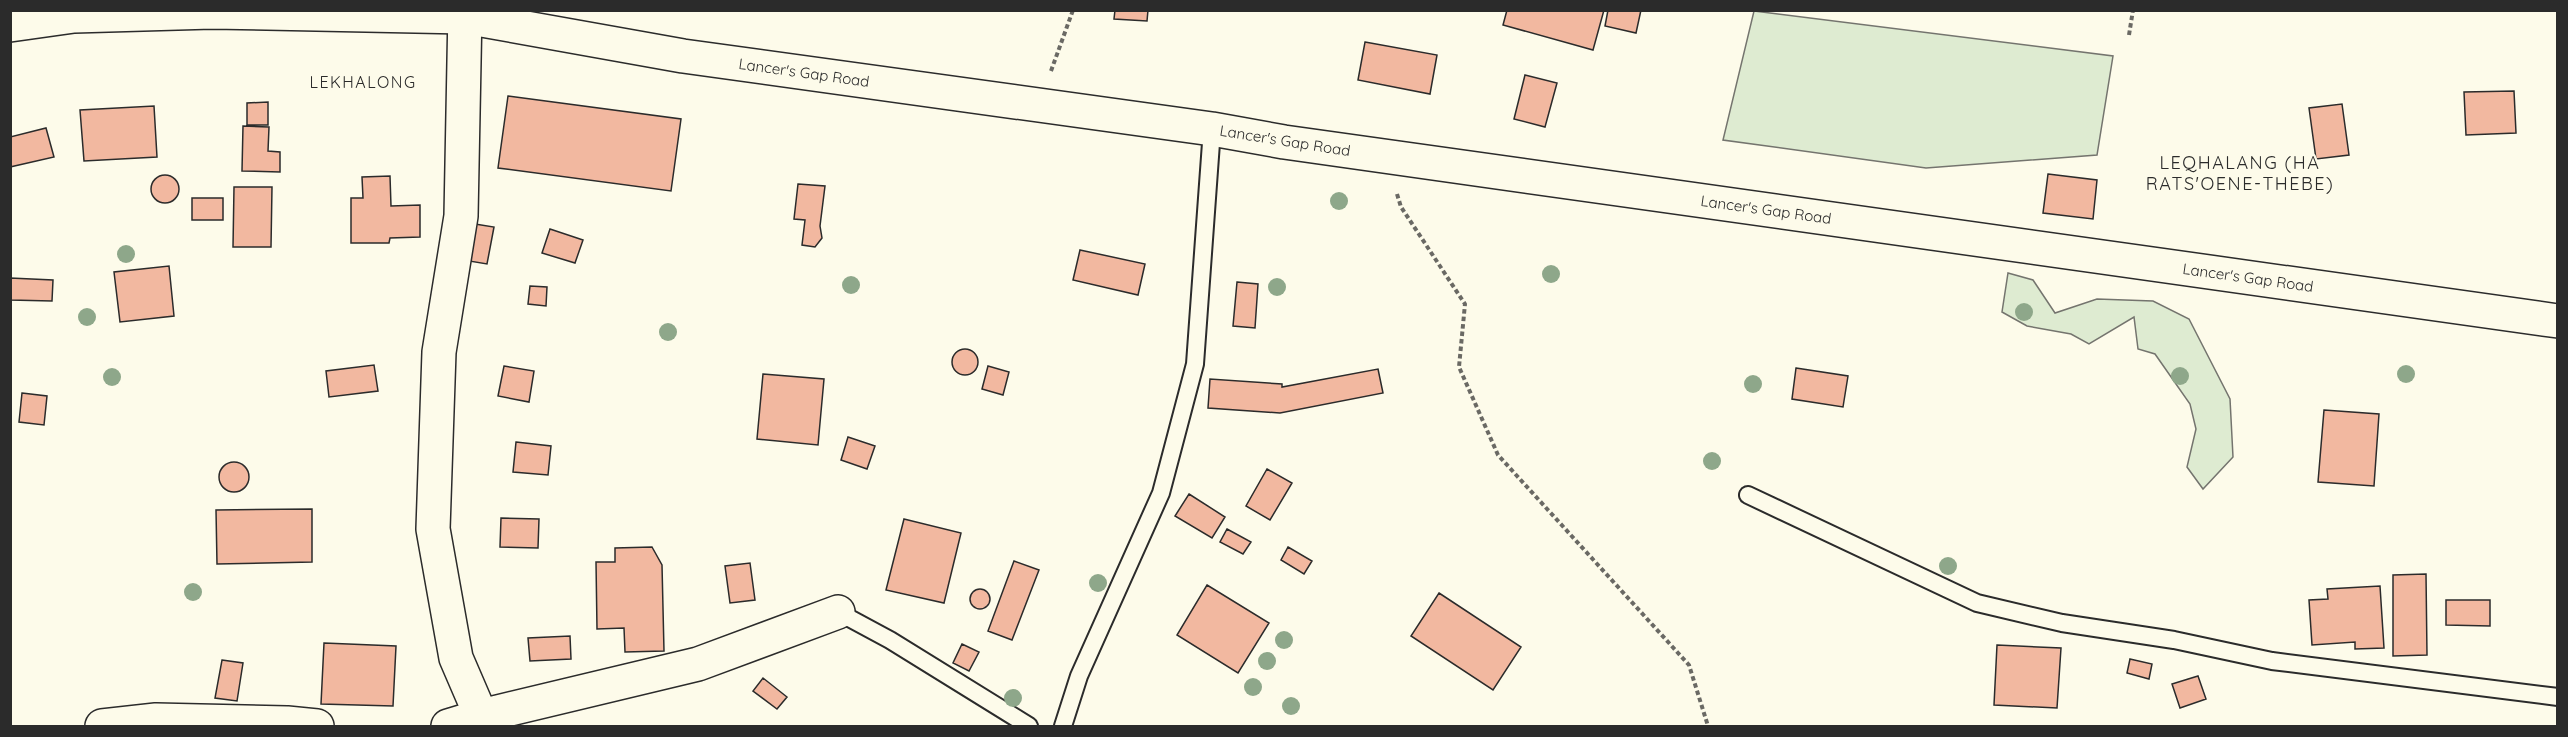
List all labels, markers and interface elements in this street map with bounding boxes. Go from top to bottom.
street label: Lancer's Gap Road [737,54,871,91]
district label: LEKHALONG [309,72,417,92]
street label: Lancer's Gap Road [1218,121,1352,160]
district label: LEQHALANG (HA RATS'OENE-THEBE) [2146,151,2334,195]
street label: Lancer's Gap Road [1699,191,1833,228]
street label: Lancer's Gap Road [2181,259,2315,296]

